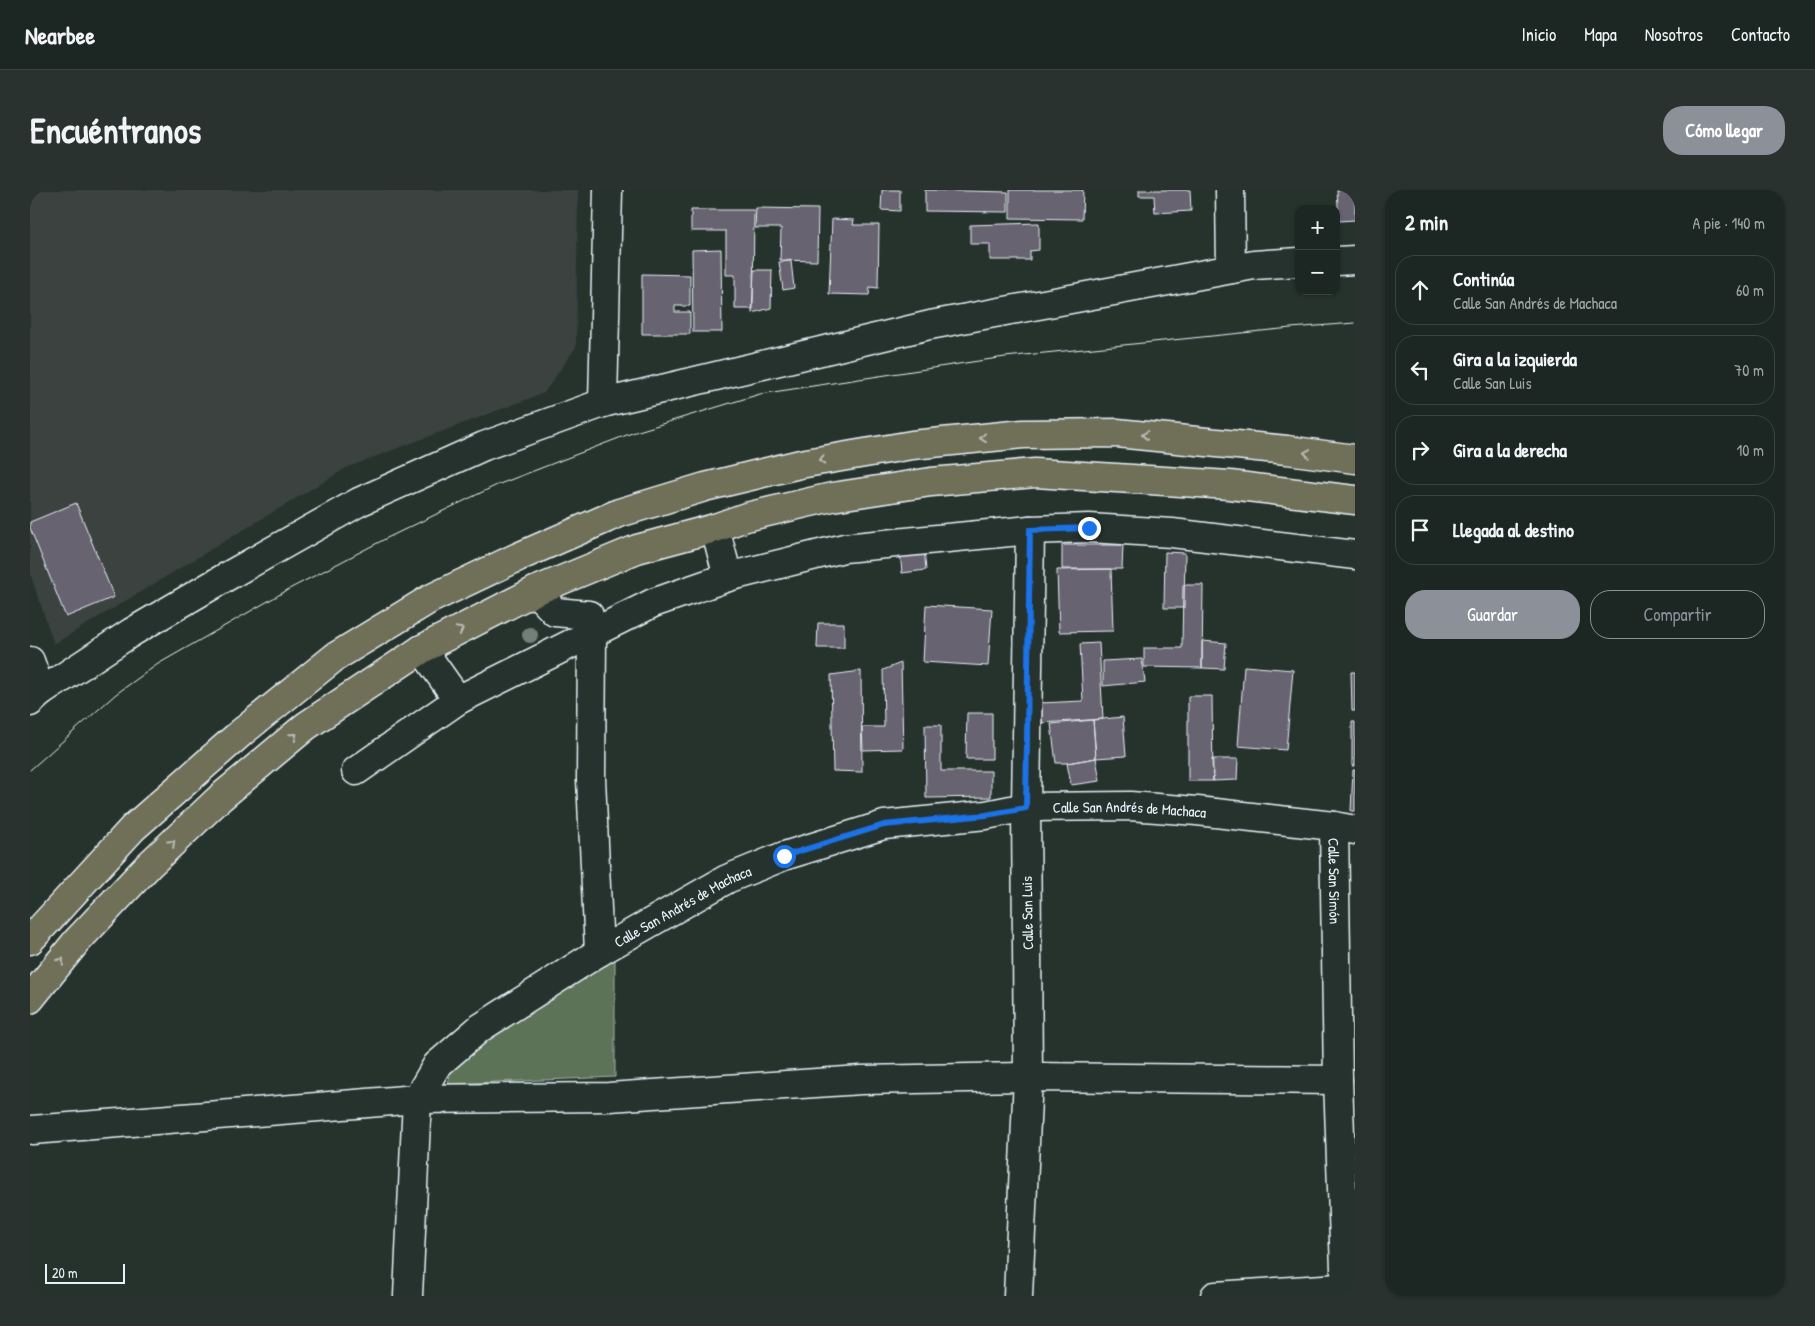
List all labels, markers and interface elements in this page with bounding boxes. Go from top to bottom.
text: Nearbee [25,19,95,51]
text: Inicio [1522,22,1556,47]
text: Mapa [1584,22,1617,47]
text: Nosotros [1645,22,1703,47]
text: Contacto [1731,22,1790,47]
button: Cómo llegar [1663,106,1785,155]
text: Encuéntranos [30,107,201,154]
map controls [1295,205,1340,295]
button: + [1295,205,1340,250]
text: 2 min [1405,208,1448,237]
text: A pie · 140 m [1693,212,1765,234]
button: − [1295,250,1340,295]
text: Continúa [1453,266,1514,292]
icon: ahead [1406,276,1434,304]
text: 60 m [1736,279,1764,301]
text: Calle San Andrés de Machaca [1453,292,1617,314]
text: Gira a la izquierda [1453,346,1577,372]
icon: left [1406,356,1434,384]
text: 70 m [1734,359,1764,381]
text: Calle San Luis [1453,372,1532,394]
one-way arrow [1141,430,1149,441]
one-way arrow [979,432,987,443]
icon: right [1406,436,1434,464]
text: Gira a la derecha [1453,437,1567,463]
text: 10 m [1736,439,1764,461]
one-way arrow [1302,448,1311,458]
one-way arrow [818,455,827,465]
icon: arrive [1406,516,1434,544]
route end [1078,517,1101,540]
text: Llegada al destino [1453,517,1574,543]
button: Guardar [1405,590,1580,639]
button: Compartir [1590,590,1765,639]
one-way arrow [455,625,464,636]
one-way arrow [288,733,297,742]
street label: Calle San Andrés de Machaca [1053,795,1208,822]
street label: Calle San Simón [1324,838,1346,925]
one-way arrow [166,840,175,849]
route start [773,845,796,868]
street label: Calle San Andrés de Machaca [610,860,754,952]
street label: Calle San Luis [1016,876,1038,950]
one-way arrow [55,958,64,967]
scale bar [45,1261,125,1284]
text: 20 m [52,1263,78,1282]

